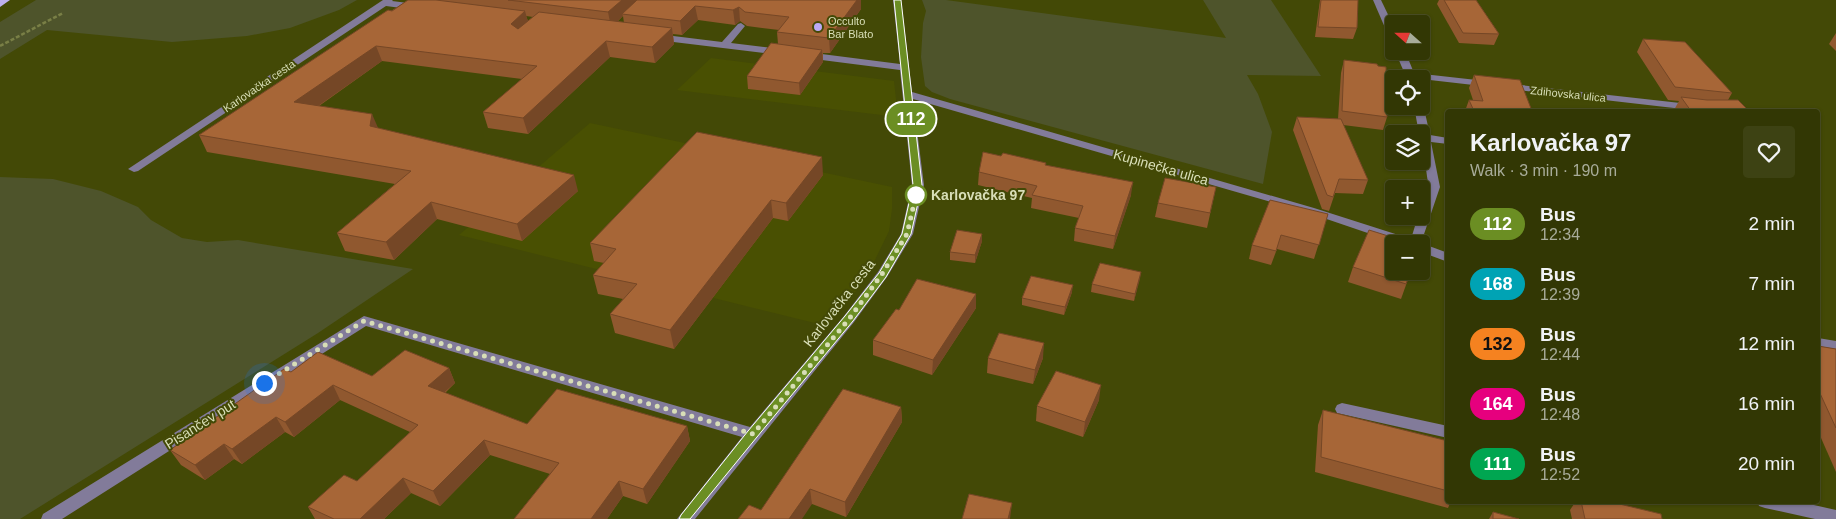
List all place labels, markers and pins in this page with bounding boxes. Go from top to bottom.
place label: Occulto Bar Blato [828,15,873,40]
marker: Occulto Bar Blato [812,21,824,33]
marker: Karlovačka 97 [905,184,927,206]
place label: Karlovačka 97 [931,187,1025,203]

